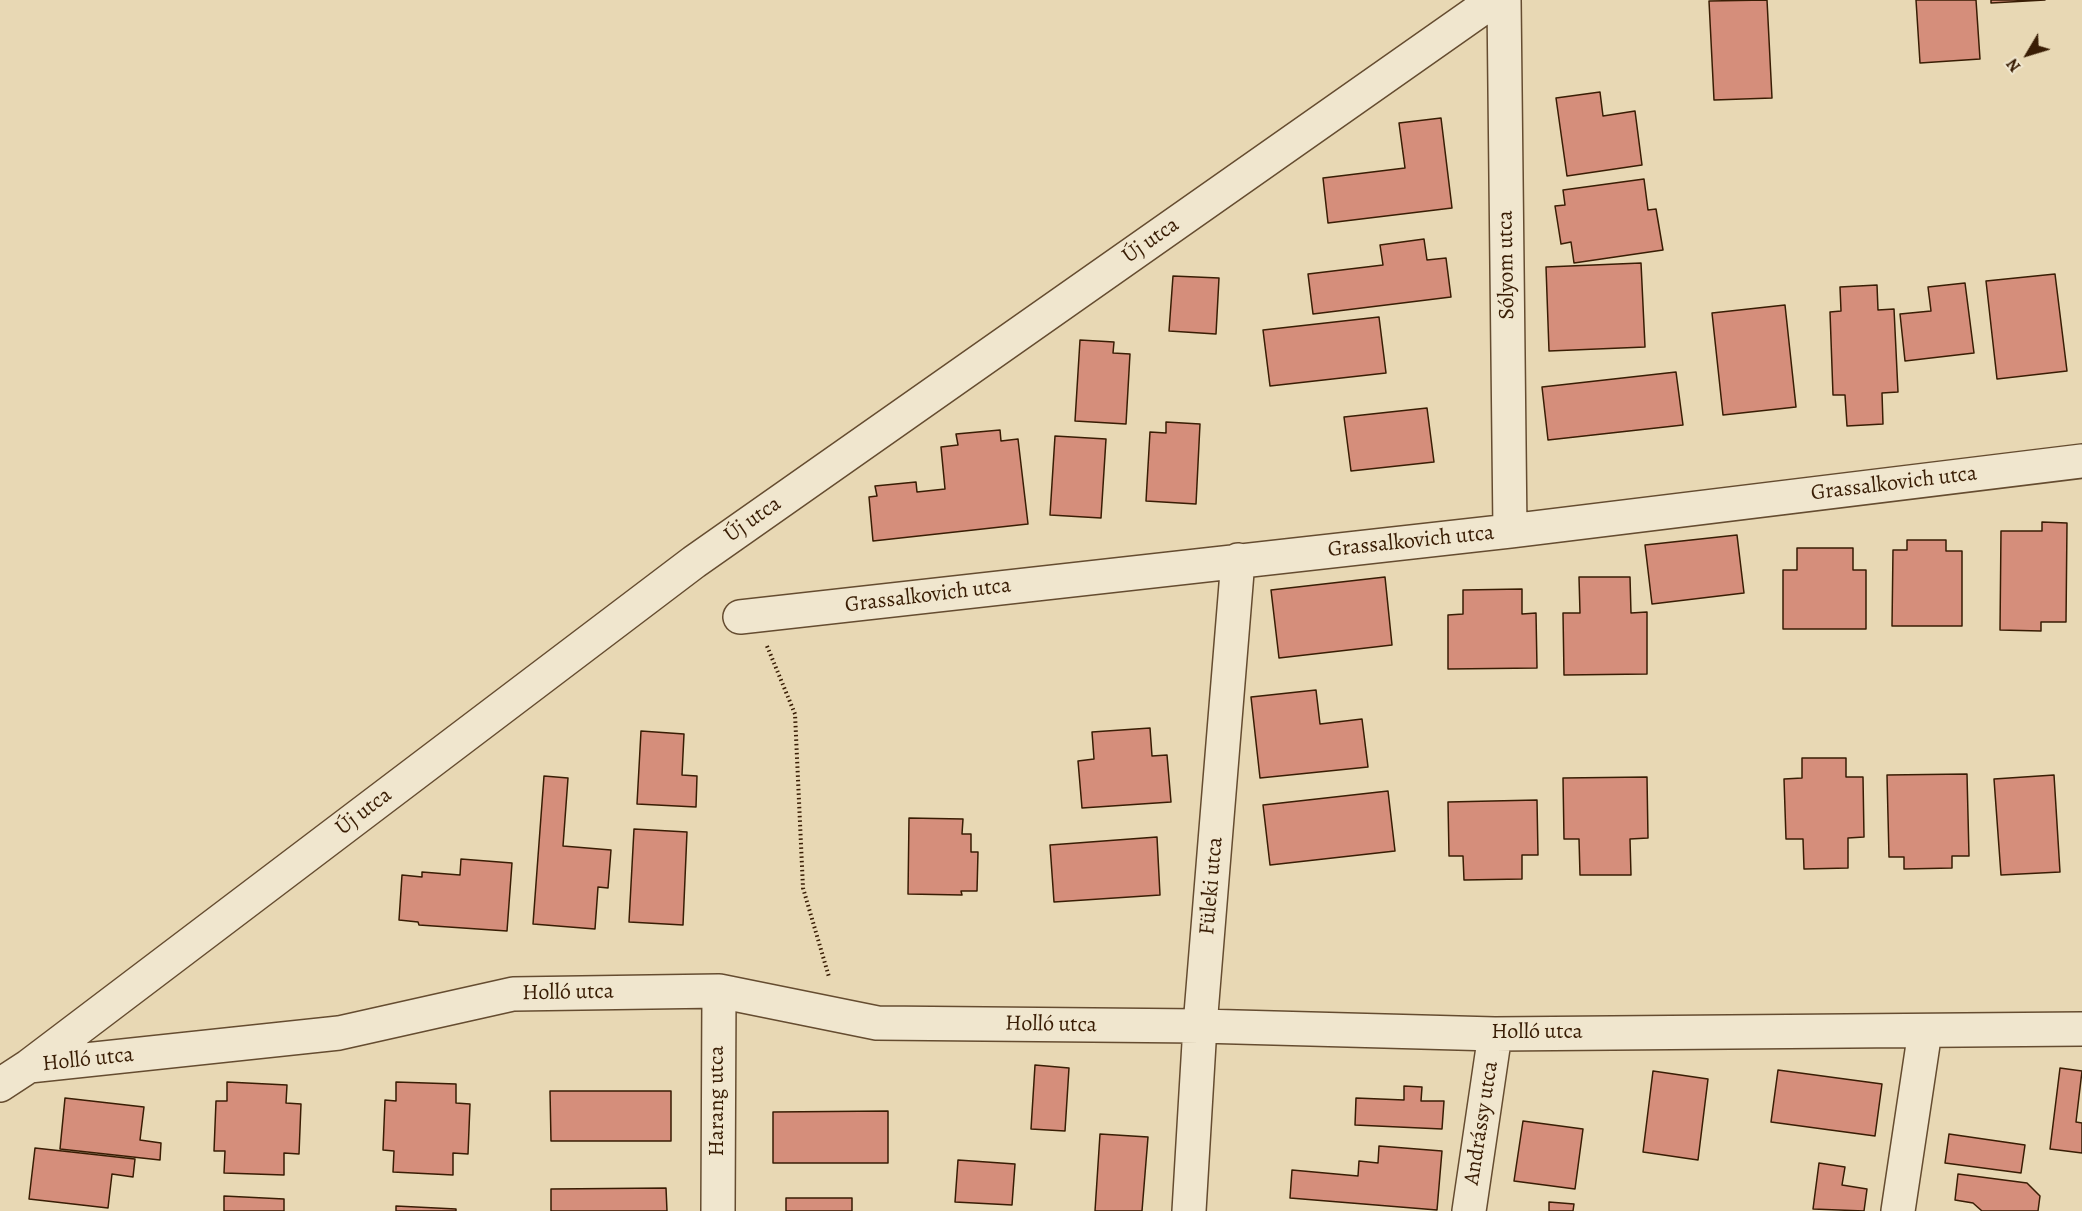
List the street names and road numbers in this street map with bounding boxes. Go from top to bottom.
street label: Sólyom utca [1493,210,1521,320]
street label: Új utca [1117,212,1185,270]
street label: Grassalkovich utca [1809,461,1979,507]
street label: Új utca [719,491,787,549]
street label: Grassalkovich utca [1327,520,1495,564]
street label: Grassalkovich utca [843,573,1013,619]
street label: Új utca [331,782,397,842]
street label: Füleki utca [1195,836,1229,936]
street label: Holló utca [522,979,614,1007]
street label: Holló utca [1005,1011,1097,1039]
street label: Holló utca [1491,1020,1583,1046]
street label: Holló utca [41,1042,135,1078]
street label: Harang utca [705,1046,731,1156]
street label: Andrássy utca [1459,1059,1505,1187]

